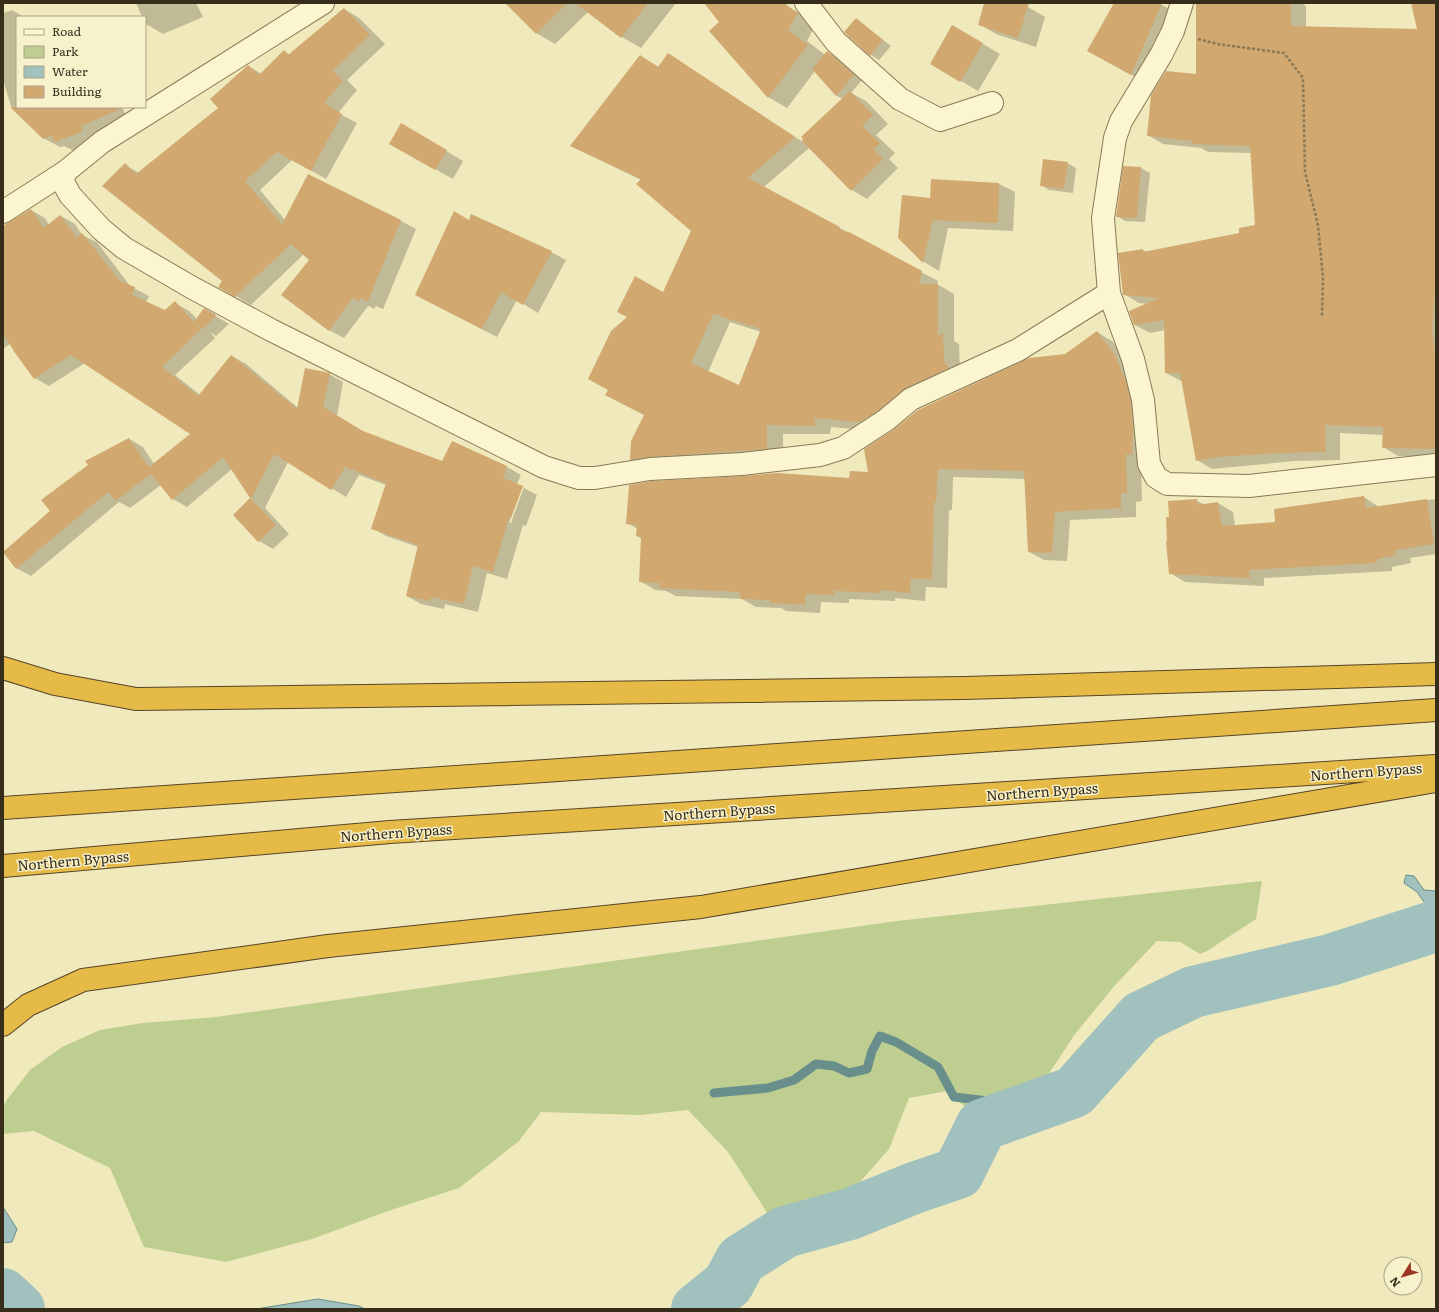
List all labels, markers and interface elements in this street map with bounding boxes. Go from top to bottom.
legend [16,16,146,108]
text: Road [52,22,82,40]
text: Park [52,42,79,60]
text: Water [52,62,88,80]
text: Building [52,82,102,100]
street label: Northern Bypass [1309,757,1423,785]
street label: Northern Bypass [985,777,1099,805]
street label: Northern Bypass [662,797,776,825]
street label: Northern Bypass [339,818,453,846]
street label: Northern Bypass [16,845,130,875]
north arrow [1383,1256,1423,1296]
text: N [1385,1274,1403,1291]

